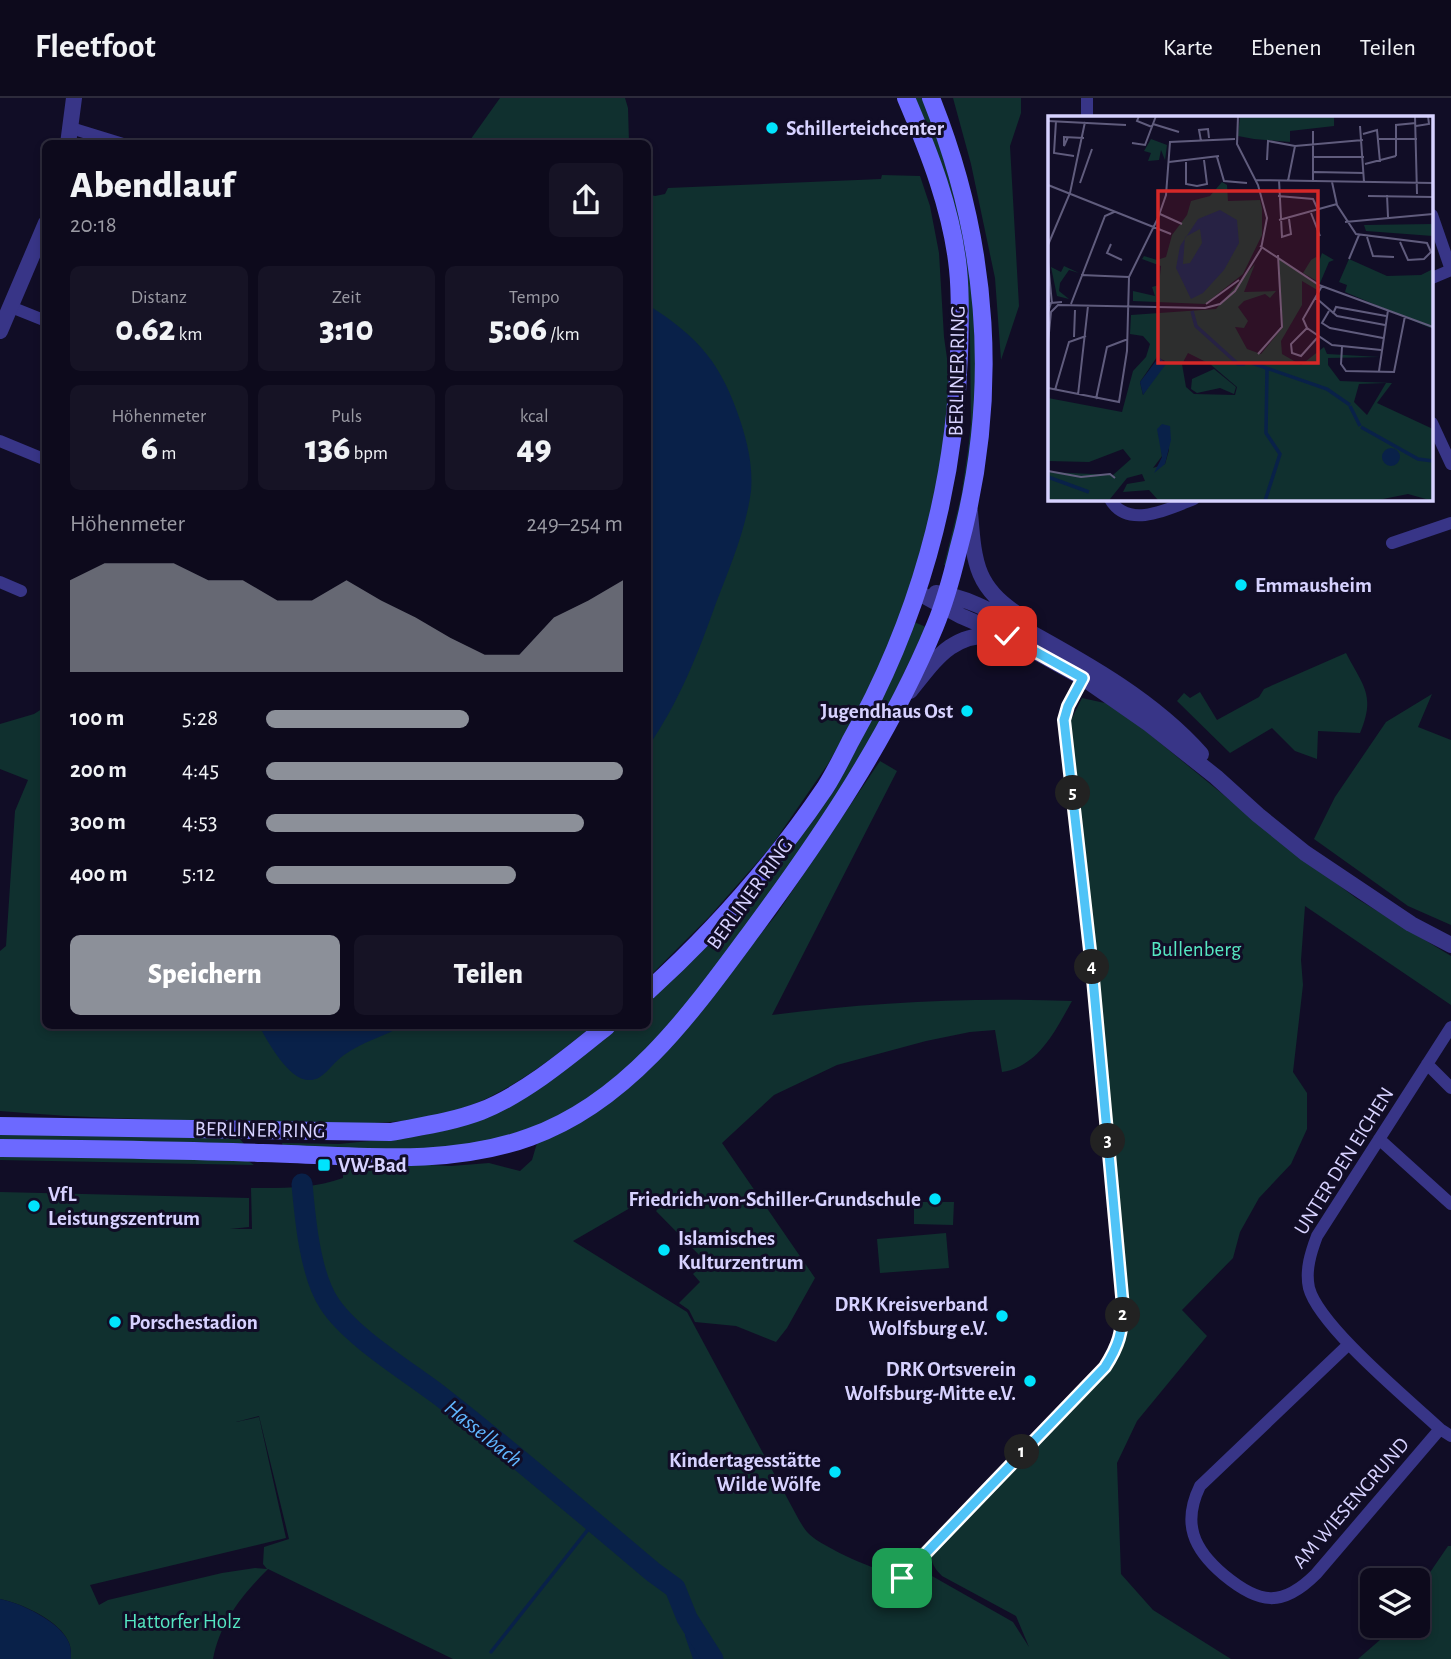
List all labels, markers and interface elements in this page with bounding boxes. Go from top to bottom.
text: Fleetfoot [35,31,156,64]
text: Karte [1163,36,1213,60]
text: Ebenen [1251,36,1322,60]
text: Teilen [1360,36,1416,60]
inset map [1048,116,1434,500]
place label: Schillerteichcenter [786,118,945,139]
marker: Schillerteichcenter [764,120,780,136]
button: share [549,163,623,237]
text: Abendlauf [70,167,234,205]
text: 20:18 [70,214,117,237]
text: Distanz [131,288,187,307]
text: Zeit [332,288,361,307]
text: Tempo [509,288,560,307]
street label: BERLINER RING [945,305,969,437]
text: 0.62 [115,312,175,347]
text: 3:10 [319,312,374,347]
text: 5:06 [489,312,547,347]
text: km [175,325,202,344]
text: /km [547,325,580,344]
text: Höhenmeter [111,407,206,426]
text: Puls [331,407,362,426]
text: kcal [520,407,549,426]
text: 6 [141,431,158,466]
text: 136 [305,431,350,466]
text: 49 [517,431,552,466]
text: m [158,444,177,463]
text: bpm [350,444,388,463]
text: Höhenmeter [70,513,185,536]
text: 249–254 m [526,513,623,536]
place label: Emmausheim [1255,575,1372,596]
marker: Emmausheim [1233,577,1249,593]
pin [977,606,1037,666]
icon: check [988,617,1026,655]
place label: Jugendhaus Ost [821,701,953,722]
marker: Jugendhaus Ost [959,703,975,719]
text: 100 m [70,707,124,730]
text: 5:28 [182,707,218,730]
text: 200 m [70,759,127,782]
text: 4:45 [182,759,219,782]
pin: 5 [1056,776,1090,810]
text: 5 [1068,783,1077,802]
text: 300 m [70,811,126,834]
text: 4:53 [182,811,217,834]
street label: BERLINER RING [703,835,797,953]
text: 400 m [70,863,128,886]
text: 5:12 [182,863,215,886]
button: Speichern [70,935,340,1015]
button: Teilen [354,935,623,1015]
park label: Bullenberg [1151,939,1242,960]
pin: 4 [1074,950,1110,984]
text: 4 [1087,957,1096,976]
street label: UNTER DEN EICHEN [1290,1084,1398,1238]
street label: BERLINER RING [194,1118,326,1142]
pin: 3 [1090,1124,1126,1158]
text: 3 [1103,1131,1112,1150]
place label: VW-Bad [338,1155,407,1176]
marker: VW-Bad [316,1157,332,1173]
place label: VfL Leistungszentrum [48,1184,200,1229]
place label: Friedrich-von-Schiller-Grundschule [629,1189,921,1210]
marker: Friedrich-von-Schiller-Grundschule [927,1191,943,1207]
marker: VfL Leistungszentrum [26,1198,42,1214]
place label: Islamisches Kulturzentrum [678,1228,804,1273]
marker: Islamisches Kulturzentrum [656,1242,672,1258]
place label: DRK Kreisverband Wolfsburg e.V. [834,1294,988,1339]
pin: 2 [1106,1298,1140,1332]
text: 2 [1118,1305,1127,1324]
marker: DRK Kreisverband Wolfsburg e.V. [994,1308,1010,1324]
place label: Porschestadion [129,1312,258,1333]
marker: Porschestadion [107,1314,123,1330]
place label: DRK Ortsverein Wolfsburg-Mitte e.V. [844,1359,1016,1404]
marker: DRK Ortsverein Wolfsburg-Mitte e.V. [1022,1373,1038,1389]
water label: Hasselbach [440,1396,526,1472]
pin: 1 [1004,1434,1040,1470]
street label: AM WIESENGRUND [1289,1434,1413,1572]
text: 1 [1018,1442,1025,1461]
place label: Kindertagesstätte Wilde Wölfe [669,1450,821,1495]
marker: Kindertagesstätte Wilde Wölfe [827,1464,843,1480]
pin [872,1548,932,1608]
icon: arrive [883,1559,921,1597]
map controls [1360,1568,1430,1638]
button: layers [1360,1568,1430,1638]
park label: Hattorfer Holz [123,1611,241,1632]

